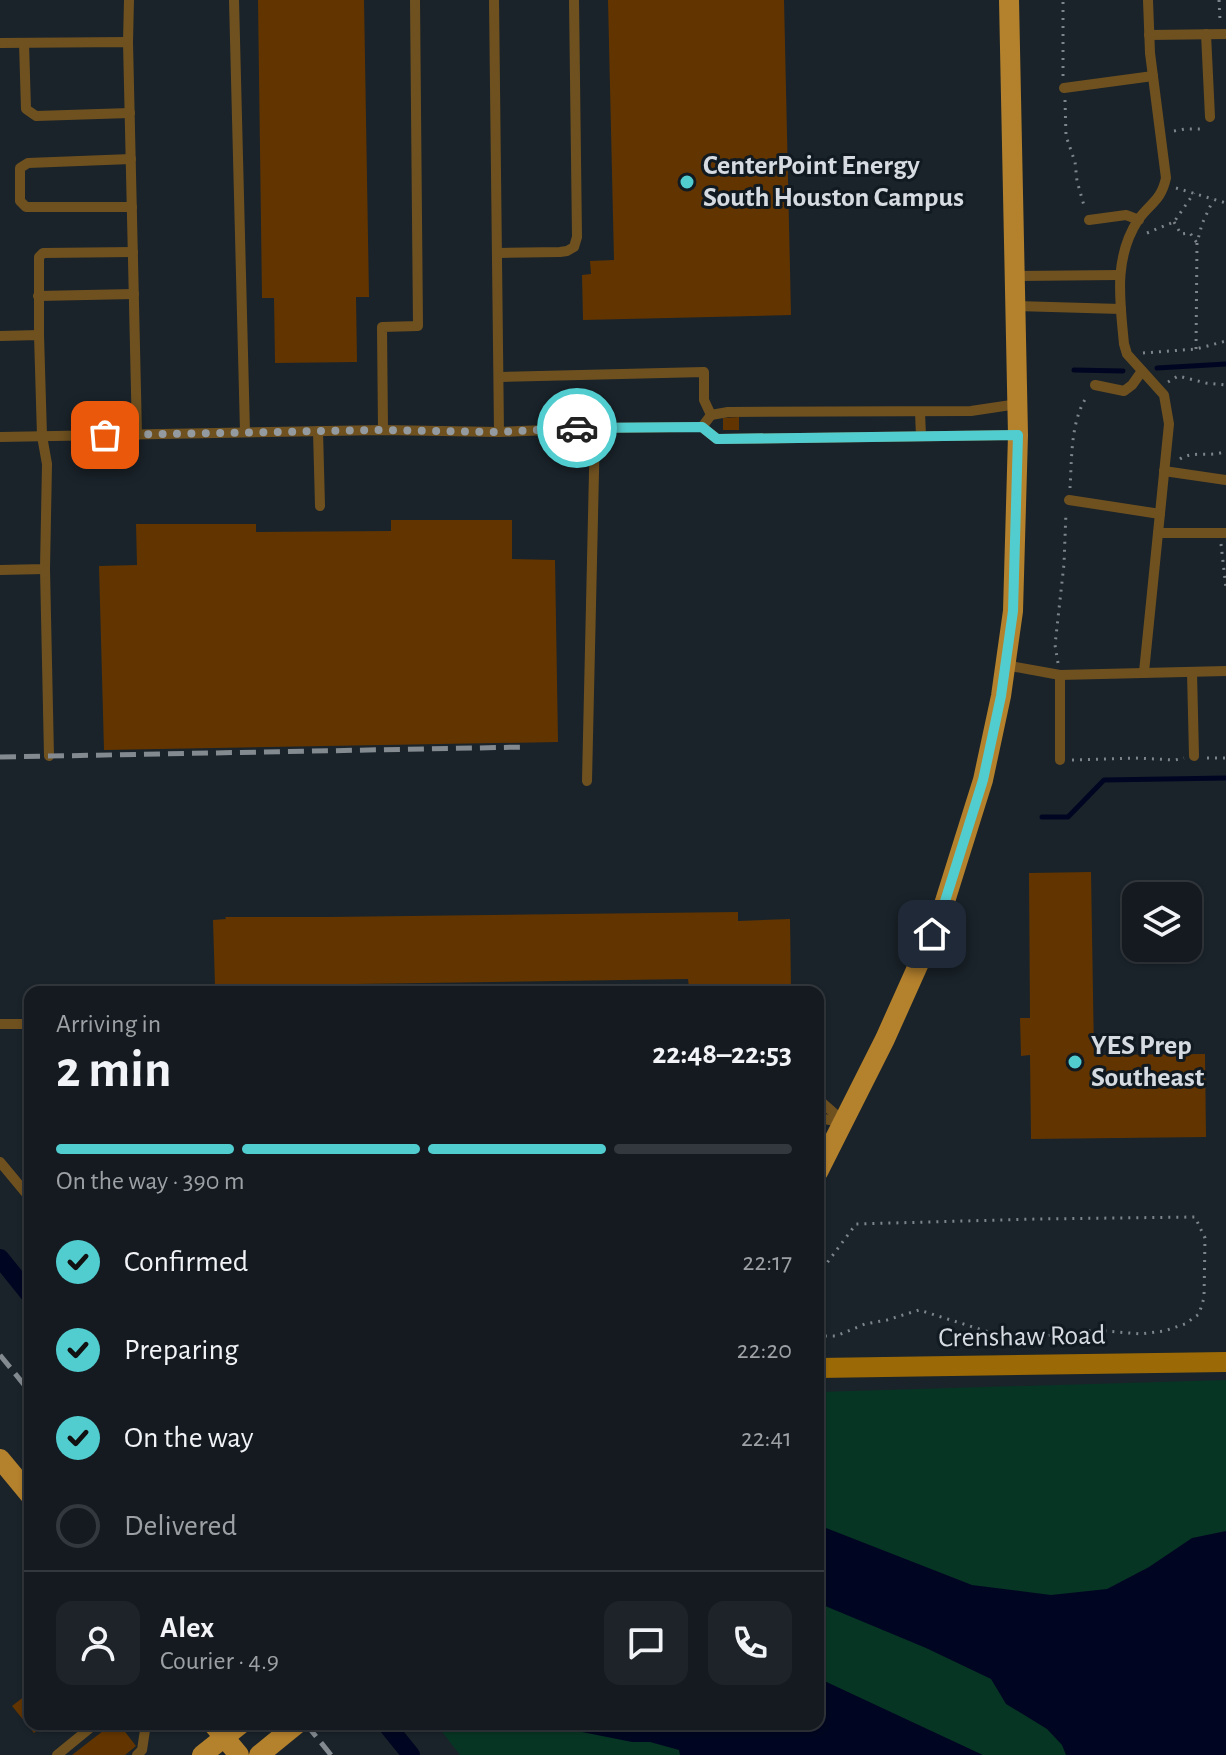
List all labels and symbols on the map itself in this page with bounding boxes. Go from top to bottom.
place label: CenterPoint Energy South Houston Campus [703,152,964,212]
marker: CenterPoint Energy South Houston Campus [678,173,696,191]
courier [537,388,617,468]
pin [71,401,139,469]
pin [898,900,966,968]
place label: YES Prep Southeast [1091,1032,1205,1092]
marker: YES Prep Southeast [1066,1053,1084,1071]
street label: Crenshaw Road [938,1322,1106,1352]

